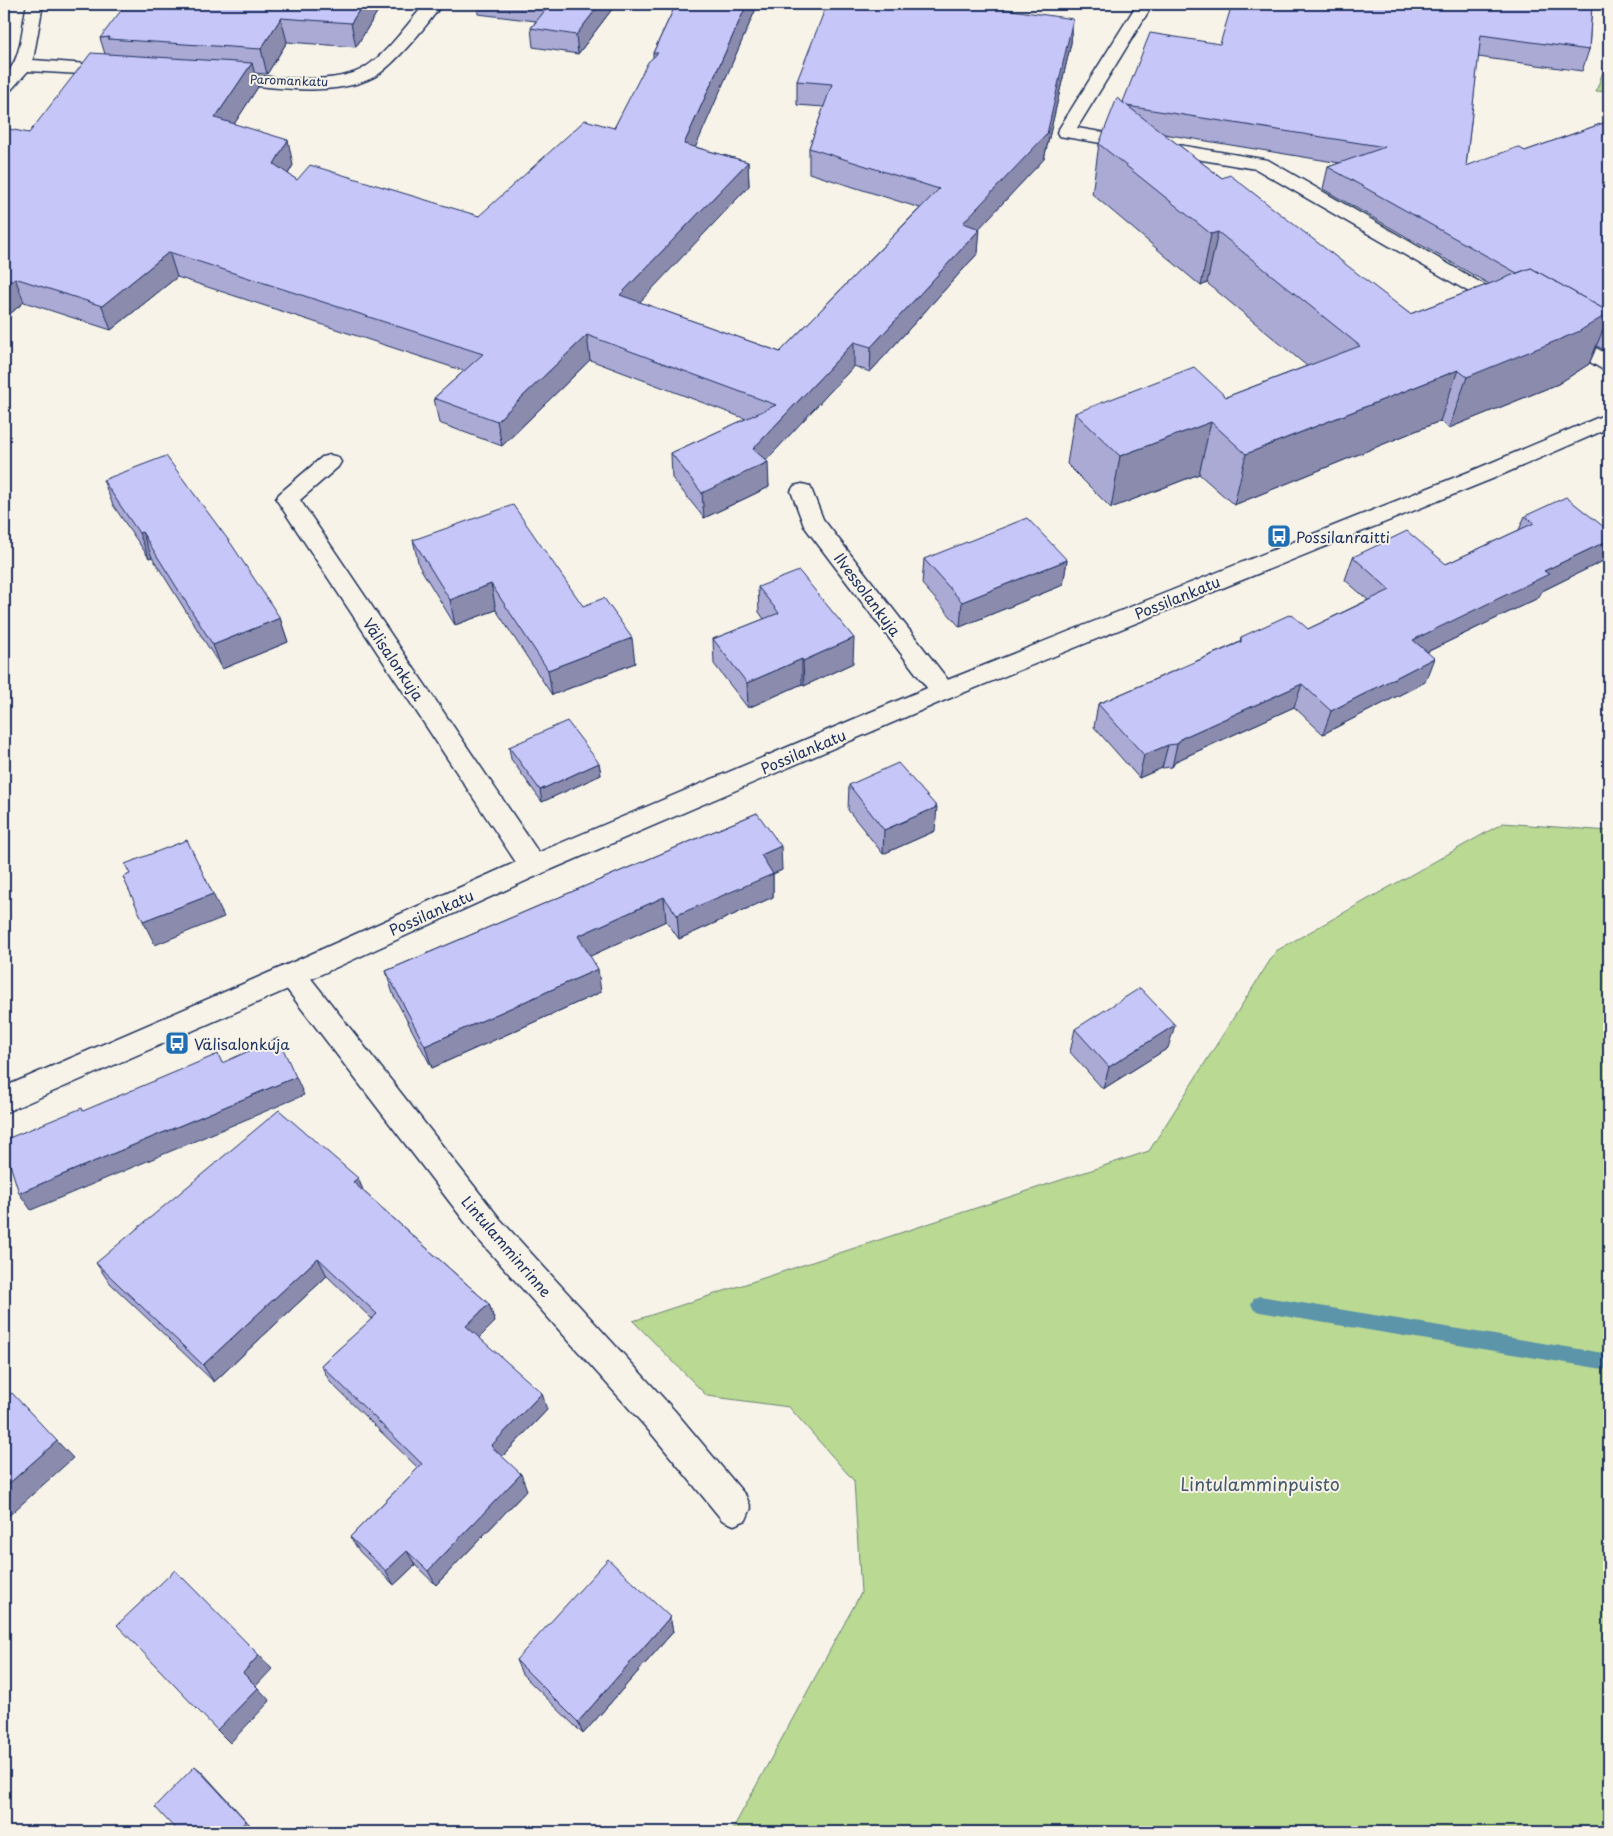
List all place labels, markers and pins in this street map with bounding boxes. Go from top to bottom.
bus stop icon: Possilanraitti [1266,523,1292,549]
place label: Possilanraitti [1296,525,1390,548]
bus stop icon: Välisalonkuja [164,1030,190,1056]
place label: Välisalonkuja [194,1032,290,1055]

